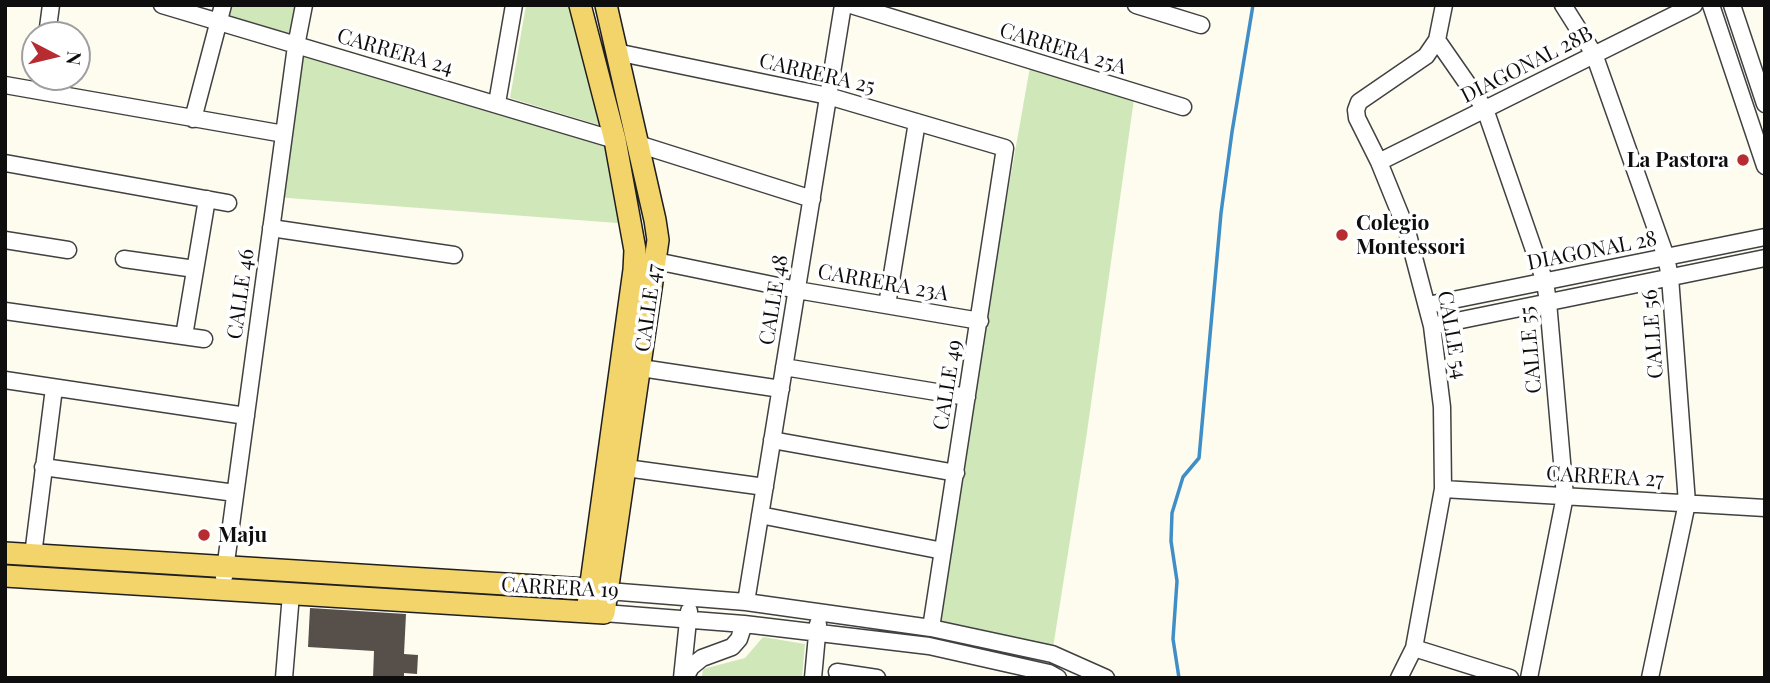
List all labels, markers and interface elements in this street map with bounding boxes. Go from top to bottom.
street label: CARRERA 25A [997,18,1129,80]
north arrow [21,21,91,91]
street label: DIAGONAL 28B [1457,21,1597,109]
street label: CARRERA 24 [334,23,456,81]
street label: CARRERA 25 [757,48,877,100]
text: N [61,50,89,67]
place label: La Pastora [1627,147,1729,173]
marker: La Pastora [1735,152,1751,168]
place label: Colegio Montessori [1356,210,1465,260]
street label: DIAGONAL 28 [1525,226,1659,276]
marker: Colegio Montessori [1334,227,1350,243]
street label: CALLE 46 [222,247,260,341]
street label: CALLE 48 [754,253,794,347]
street label: CARRERA 23A [816,259,950,307]
street label: CALLE 47 [630,262,668,354]
street label: CALLE 56 [1637,288,1669,380]
street label: CALLE 54 [1432,289,1472,381]
street label: CALLE 55 [1515,305,1547,395]
street label: CALLE 49 [928,338,968,432]
street label: CARRERA 27 [1545,461,1665,493]
place label: Maju [218,522,267,548]
marker: Maju [196,527,212,543]
street label: CARRERA 19 [501,572,619,604]

